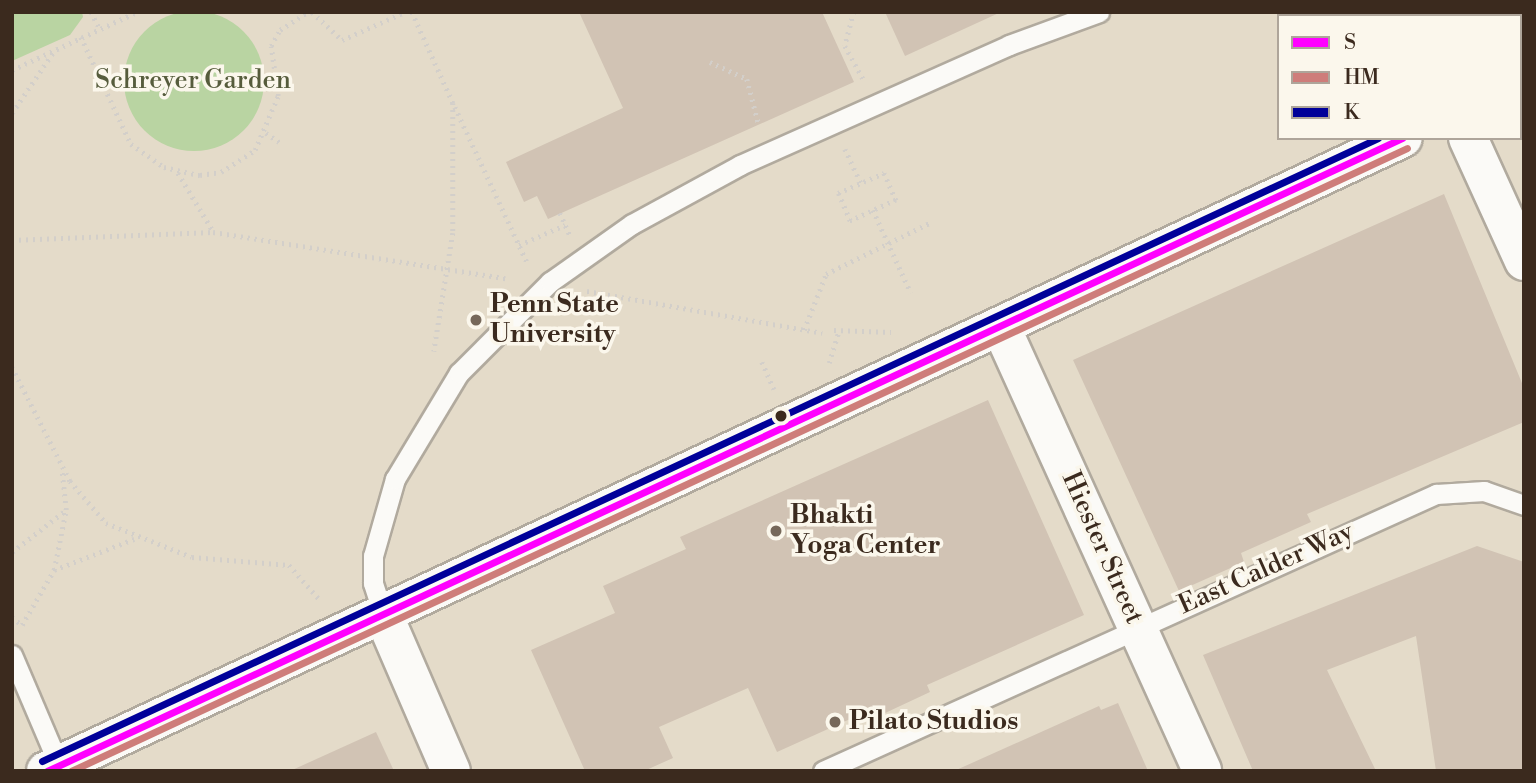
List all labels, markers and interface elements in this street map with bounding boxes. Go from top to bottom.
legend [1277,14,1522,140]
text: S [1344,30,1356,56]
park label: Schreyer Garden [95,65,291,97]
text: HM [1344,65,1379,91]
text: K [1344,100,1359,126]
place label: Penn State University [490,289,619,350]
marker: Penn State University [468,312,484,328]
unlabelled marker [774,409,788,423]
street label: Hiester Street [1055,467,1149,629]
place label: Bhakti Yoga Center [790,500,941,562]
street label: East Calder Way [1174,517,1358,621]
marker: Bhakti Yoga Center [768,523,784,539]
place label: Pilato Studios [849,706,1018,738]
marker: Pilato Studios [827,714,843,730]

